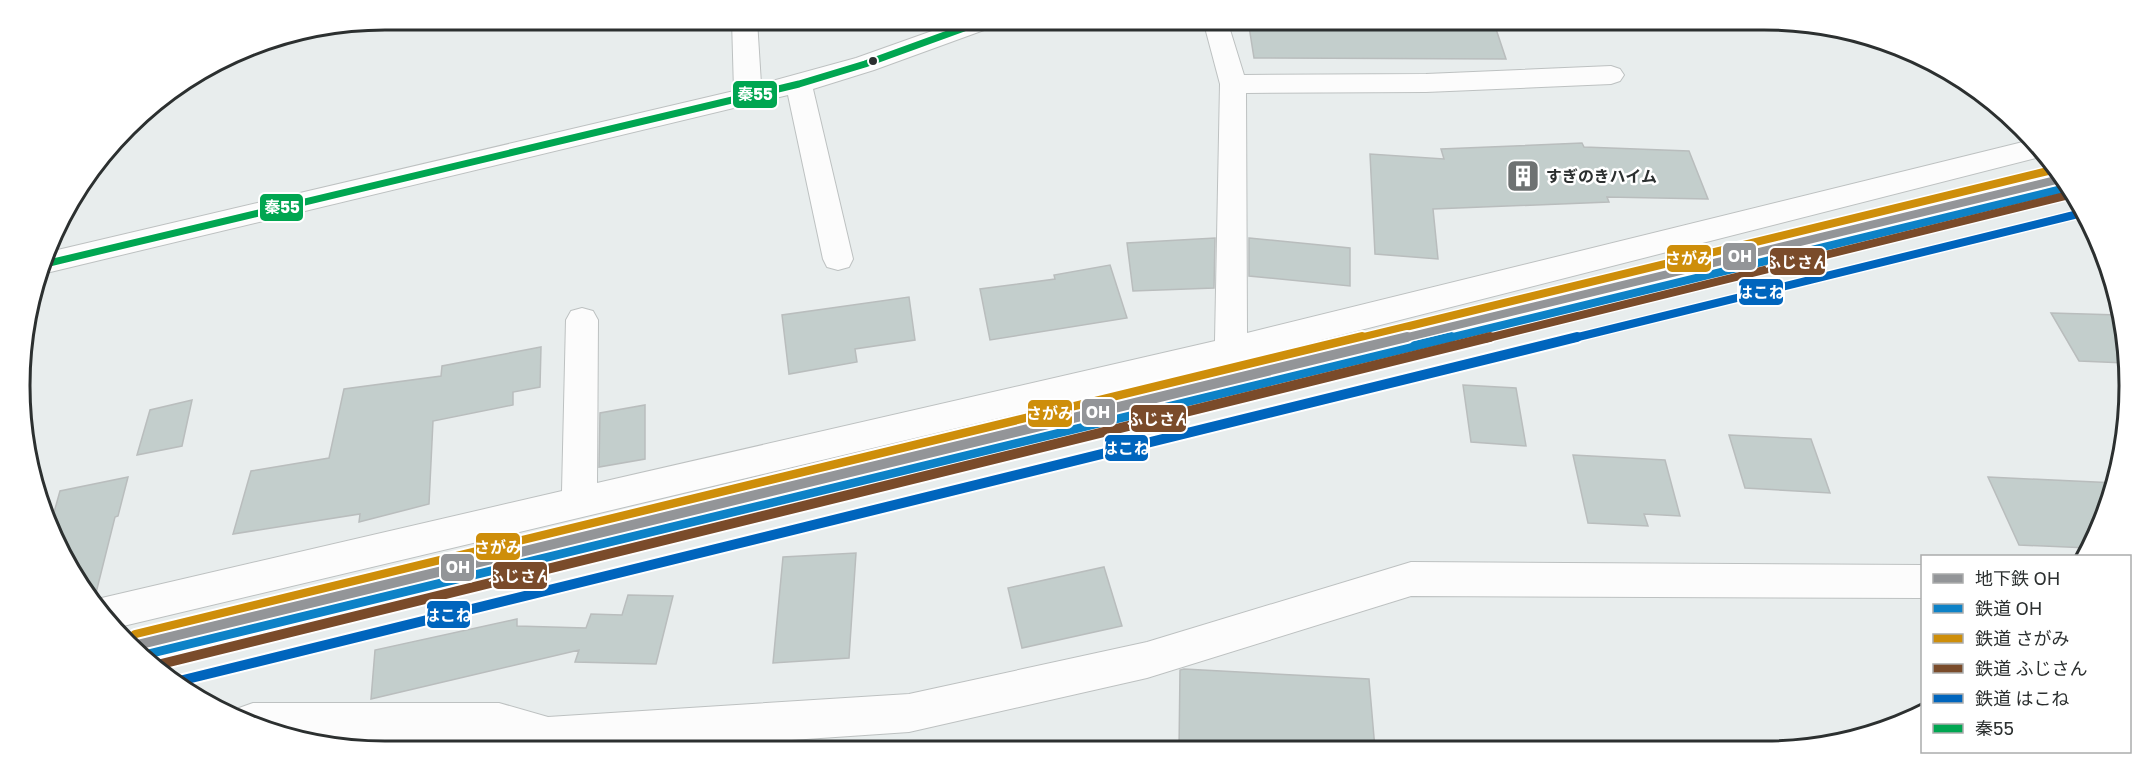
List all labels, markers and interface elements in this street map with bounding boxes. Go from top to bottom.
unlabelled marker [867,55,879,67]
line badge: 秦55 [732,80,778,109]
text: 秦55 [737,84,773,104]
building icon: すぎのきハイム [1505,158,1541,194]
place label: すぎのきハイム [1546,166,1657,186]
line badge: 秦55 [259,193,304,222]
text: 秦55 [264,197,300,217]
line badge: OH [1722,242,1757,271]
line badge: さがみ [1666,244,1712,273]
text: OH [1728,246,1752,266]
line badge: ふじさん [1769,247,1826,276]
text: さがみ [1665,248,1713,268]
text: ふじさん [1765,252,1829,272]
line badge: はこね [1738,278,1784,306]
text: はこね [1737,282,1785,302]
line badge: OH [1081,398,1116,426]
line badge: さがみ [1027,399,1073,428]
text: OH [1086,402,1110,422]
text: さがみ [1026,403,1074,423]
line badge: ふじさん [1130,404,1187,433]
text: ふじさん [1127,409,1191,429]
line badge: はこね [1104,434,1149,462]
text: はこね [1102,438,1150,458]
line badge: さがみ [475,532,521,561]
text: さがみ [474,537,522,557]
line badge: OH [440,553,475,582]
legend [1921,555,2131,753]
text: OH [446,557,470,577]
line badge: ふじさん [492,561,548,590]
text: ふじさん [488,566,552,586]
text: 地下鉄 OH [1975,567,2061,589]
text: 鉄道 OH [1975,597,2043,619]
line badge: はこね [426,600,471,629]
text: はこね [424,605,472,625]
text: 鉄道 さがみ [1975,627,2070,649]
text: 鉄道 ふじさん [1975,657,2088,679]
text: 鉄道 はこね [1975,687,2070,709]
text: 秦55 [1975,717,2014,739]

